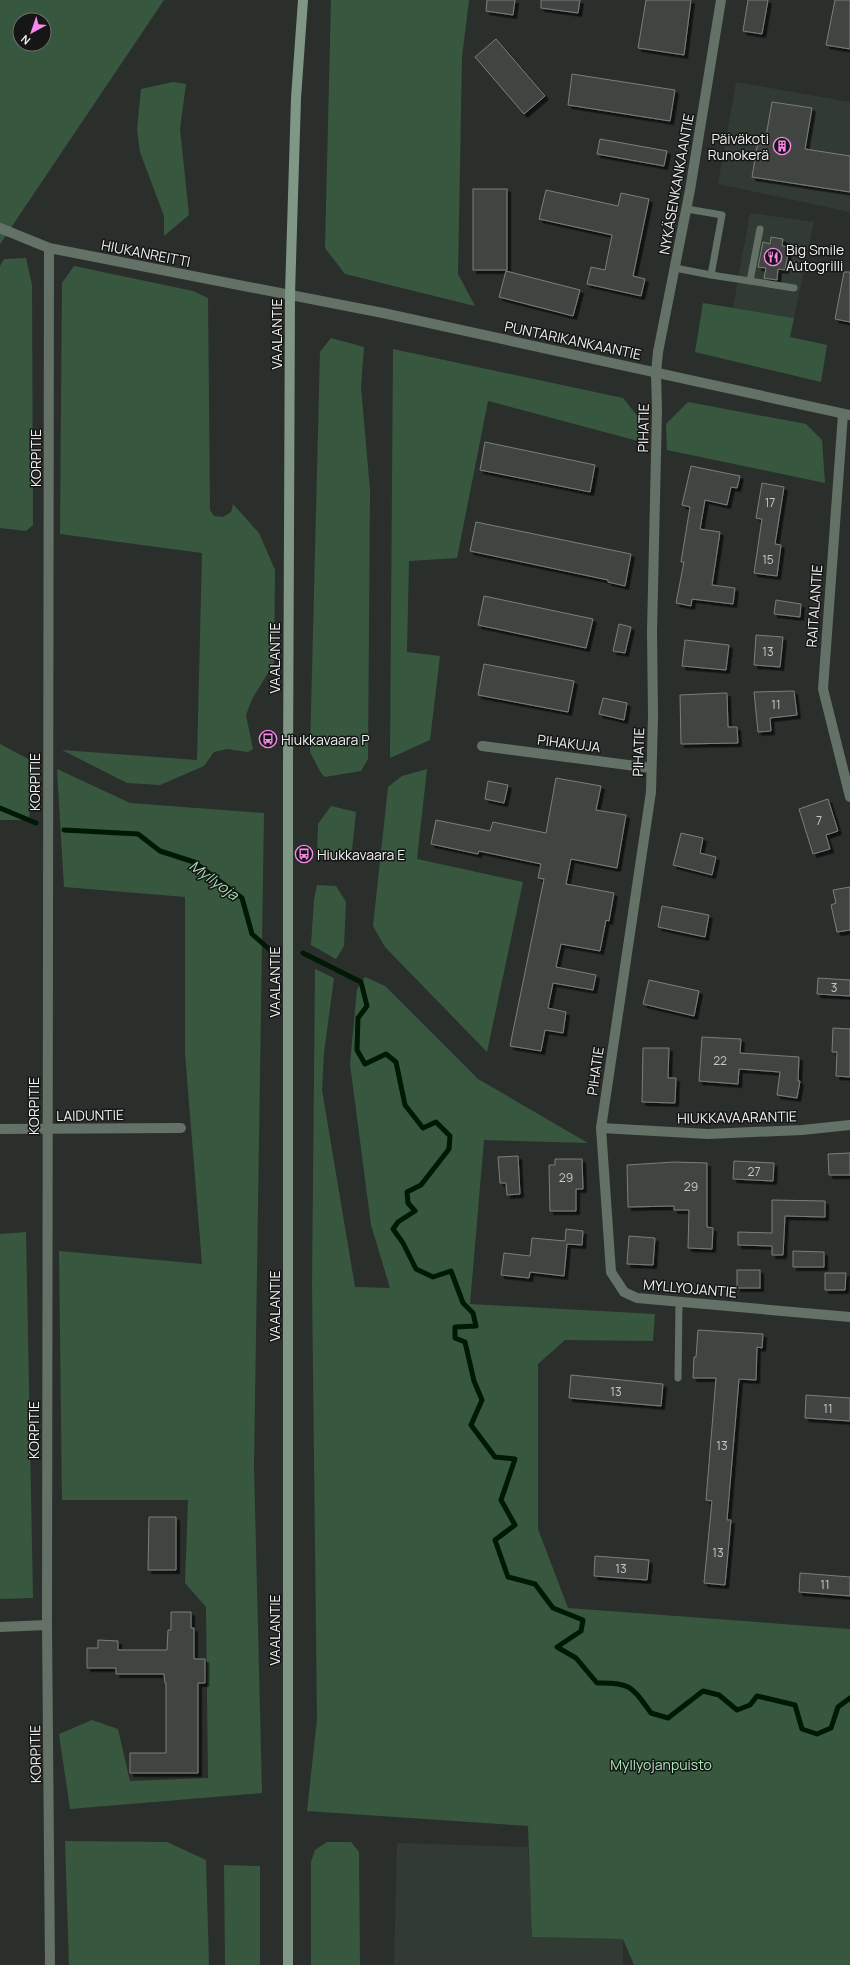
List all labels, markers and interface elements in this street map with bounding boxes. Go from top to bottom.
north arrow [12,12,52,52]
text: N [17,32,33,48]
street label: NYKÄSENKANKAANTIE [654,112,698,256]
place label: Päiväkoti Runokerä [708,129,769,164]
building icon: Päiväkoti Runokerä [772,136,792,156]
street label: HIUKANREITTI [100,235,192,271]
place label: Big Smile Autogrilli [786,240,844,275]
restaurant icon: Big Smile Autogrilli [763,247,783,267]
street label: VAALANTIE [267,299,286,369]
street label: PUNTARIKANKAANTIE [503,316,643,364]
street label: PIHATIE [633,403,653,453]
street label: KORPITIE [26,429,45,487]
house number: 17 [765,494,775,511]
house number: 15 [762,551,774,568]
street label: RAITALANTIE [802,564,826,648]
street label: VAALANTIE [265,623,284,693]
house number: 13 [762,643,774,660]
house number: 11 [771,696,781,713]
street label: PIHATIE [628,727,648,777]
bus stop icon: Hiukkavaara P [258,729,278,749]
place label: Hiukkavaara P [281,730,370,749]
street label: PIHAKUJA [536,730,602,756]
street label: KORPITIE [25,753,44,811]
house number: 7 [816,812,822,829]
bus stop icon: Hiukkavaara E [294,844,314,864]
place label: Hiukkavaara E [317,845,405,864]
water label: Myllyoja [185,855,243,905]
street label: VAALANTIE [265,947,284,1017]
house number: 3 [831,979,837,996]
street label: PIHATIE [582,1045,608,1097]
house number: 22 [713,1052,727,1069]
street label: KORPITIE [24,1077,43,1135]
street label: LAIDUNTIE [56,1105,124,1125]
street label: HIUKKAVAARANTIE [677,1106,797,1128]
house number: 27 [748,1163,760,1180]
house number: 29 [559,1169,573,1186]
house number: 29 [684,1178,698,1195]
street label: VAALANTIE [265,1271,284,1341]
street label: MYLLYOJANTIE [642,1274,738,1302]
house number: 13 [610,1383,622,1400]
house number: 11 [823,1400,833,1417]
street label: KORPITIE [24,1401,43,1459]
house number: 13 [716,1437,728,1454]
house number: 13 [712,1544,724,1561]
house number: 13 [615,1560,627,1577]
house number: 11 [820,1576,830,1593]
street label: VAALANTIE [265,1595,284,1665]
street label: KORPITIE [25,1725,45,1783]
park label: Myllyojanpuisto [610,1755,712,1774]

